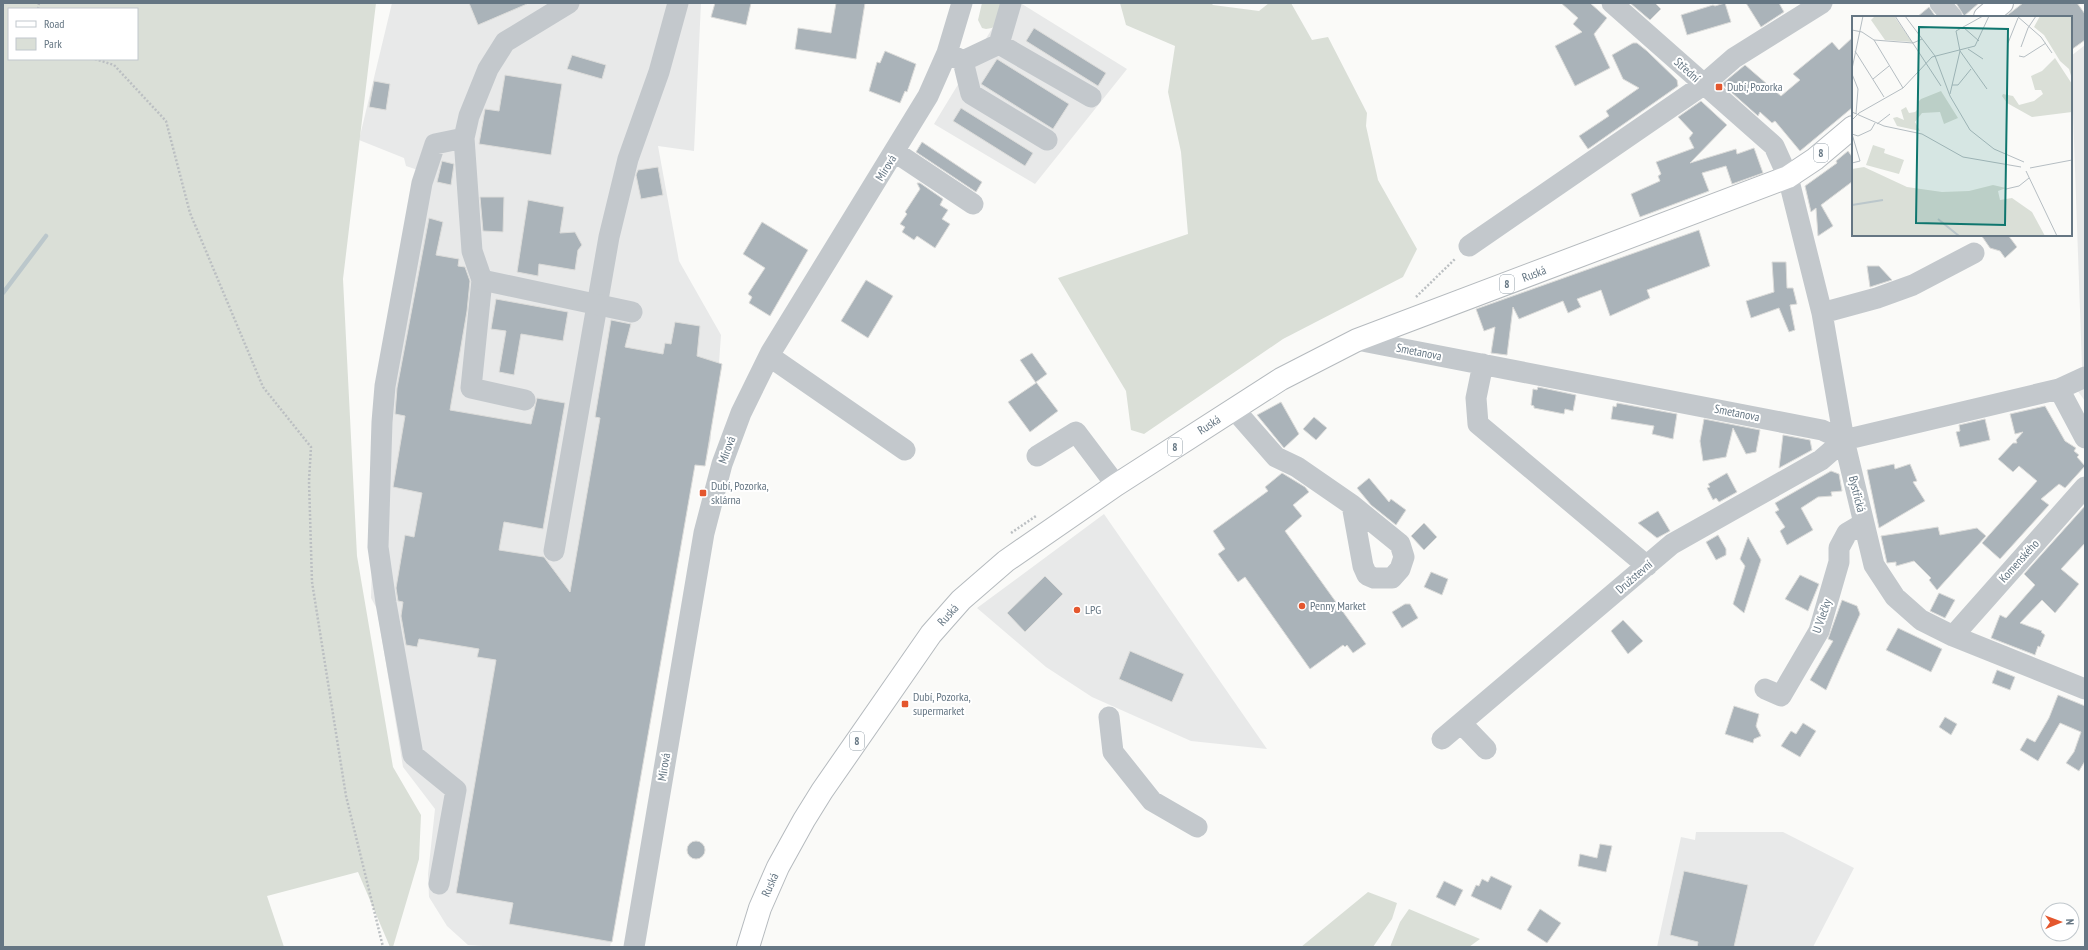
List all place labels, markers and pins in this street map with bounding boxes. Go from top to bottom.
place label: Dubí, Pozorka [1727,79,1783,94]
marker: Dubí, Pozorka [1714,82,1724,92]
place label: Dubí, Pozorka, sklárna [711,478,769,507]
marker: Dubí, Pozorka, sklárna [698,488,708,498]
place label: Penny Market [1310,598,1366,613]
marker: Penny Market [1297,601,1307,611]
place label: LPG [1085,602,1101,617]
marker: LPG [1072,605,1082,615]
place label: Dubí, Pozorka, supermarket [913,689,971,718]
marker: Dubí, Pozorka, supermarket [900,699,910,709]

